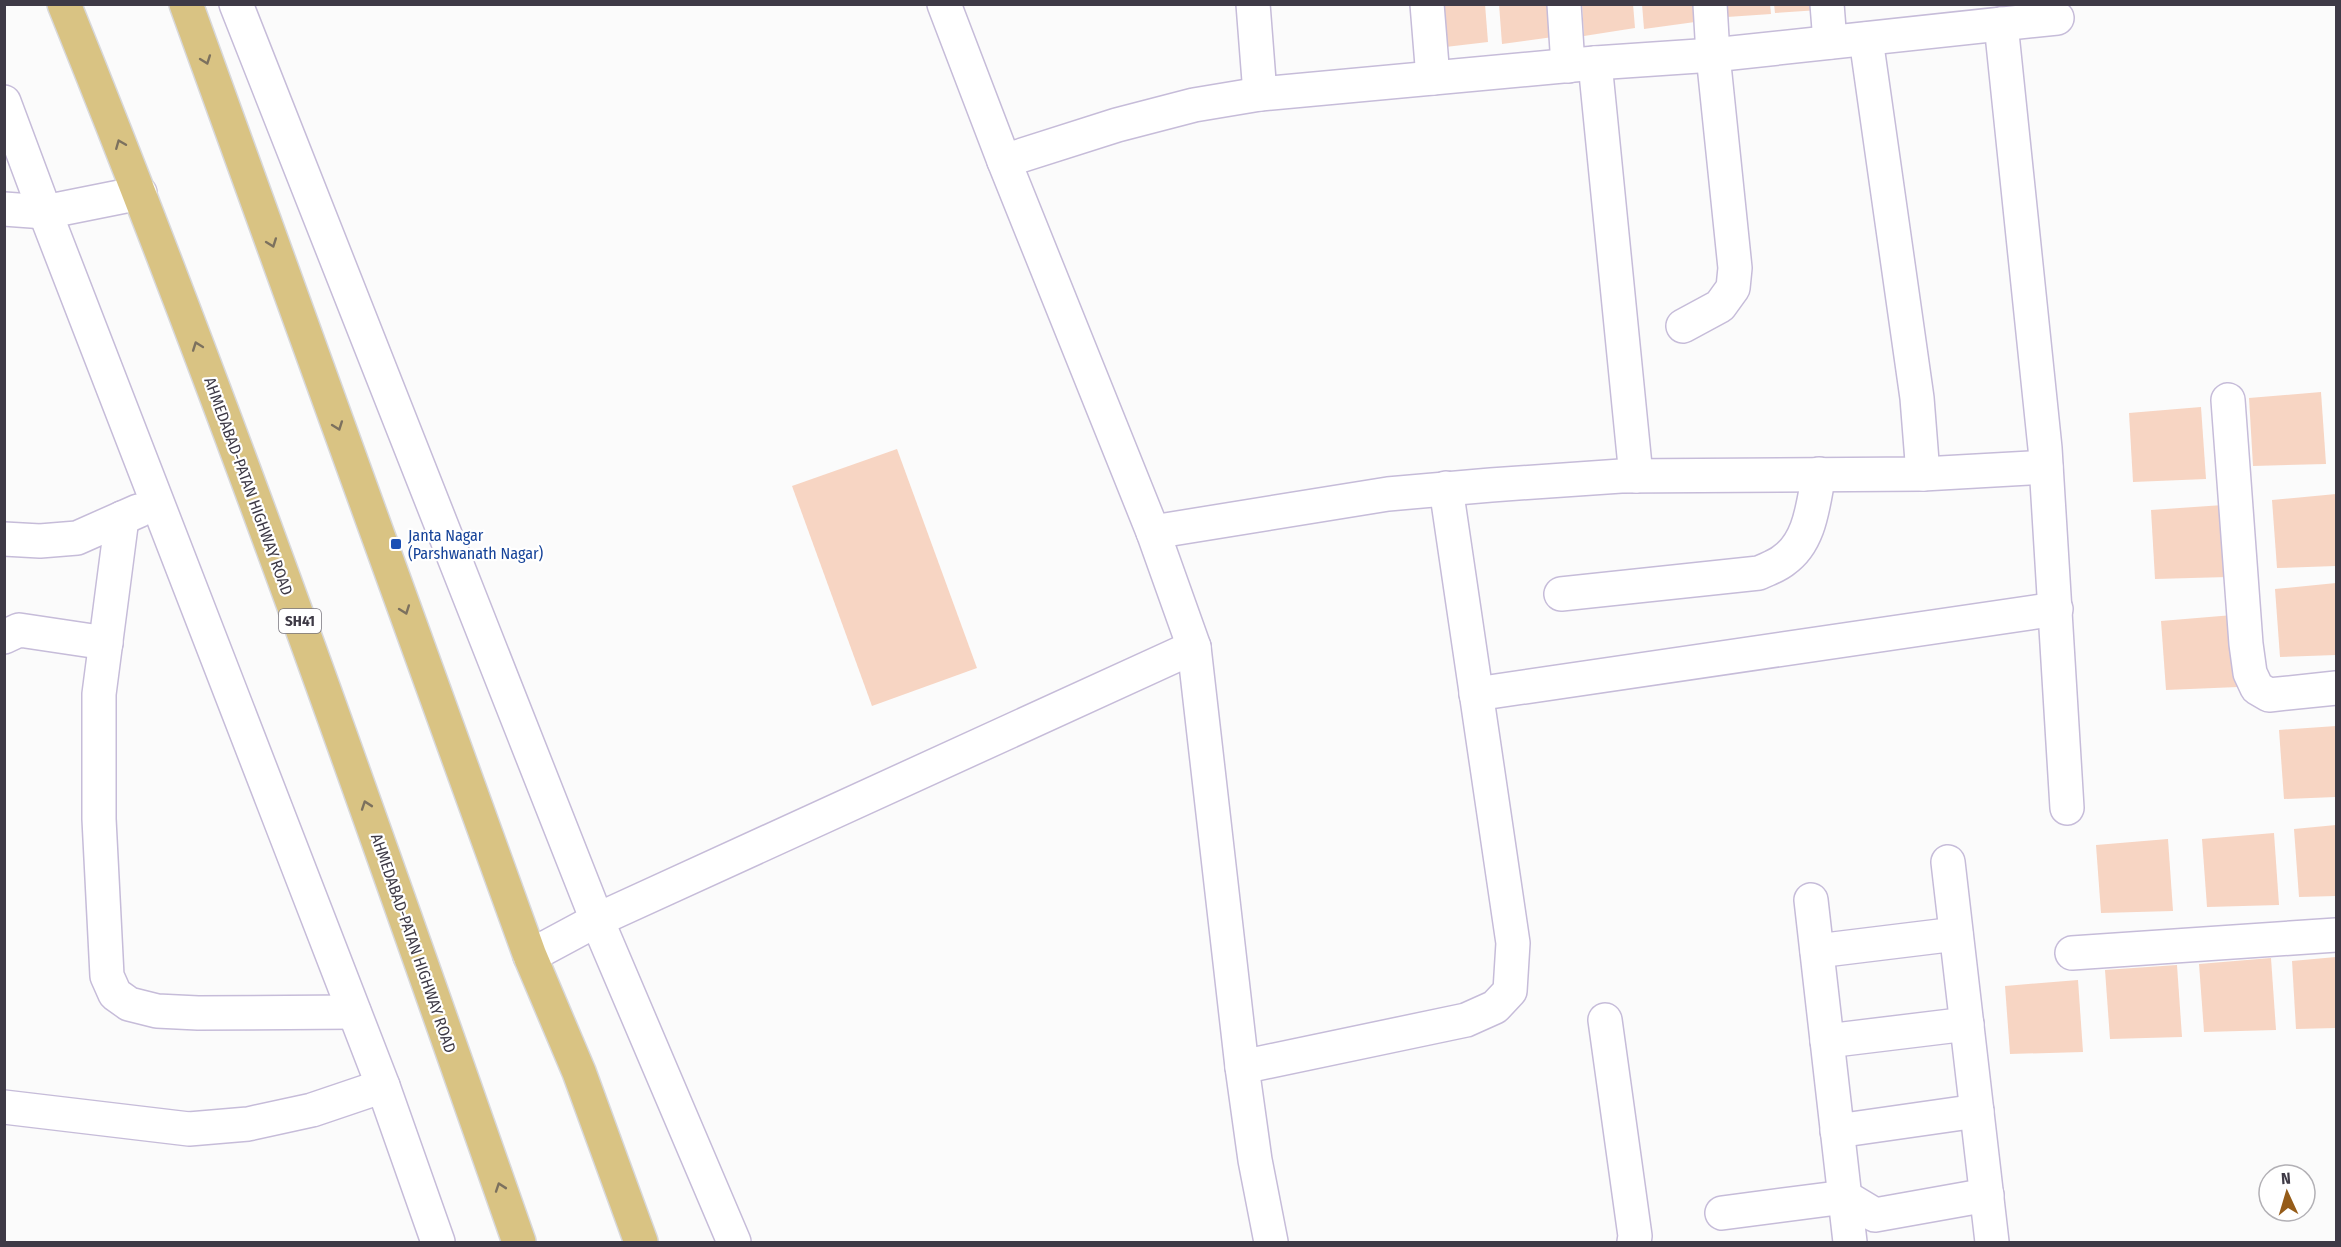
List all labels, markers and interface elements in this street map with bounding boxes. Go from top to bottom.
one-way arrow [198,54,211,64]
one-way arrow [115,140,128,150]
one-way arrow [264,237,277,248]
one-way arrow [192,341,204,352]
street label: AHMEDABAD-PATAN HIGHWAY ROAD [200,375,297,598]
one-way arrow [331,420,344,431]
place label: Janta Nagar (Parshwanath Nagar) [408,526,544,563]
marker: Janta Nagar (Parshwanath Nagar) [389,537,403,551]
one-way arrow [397,604,410,615]
road number: SH41 [279,609,321,633]
one-way arrow [361,800,374,811]
street label: AHMEDABAD-PATAN HIGHWAY ROAD [367,831,460,1055]
north arrow [2257,1163,2317,1223]
text: N [2281,1169,2291,1188]
one-way arrow [495,1182,508,1193]

